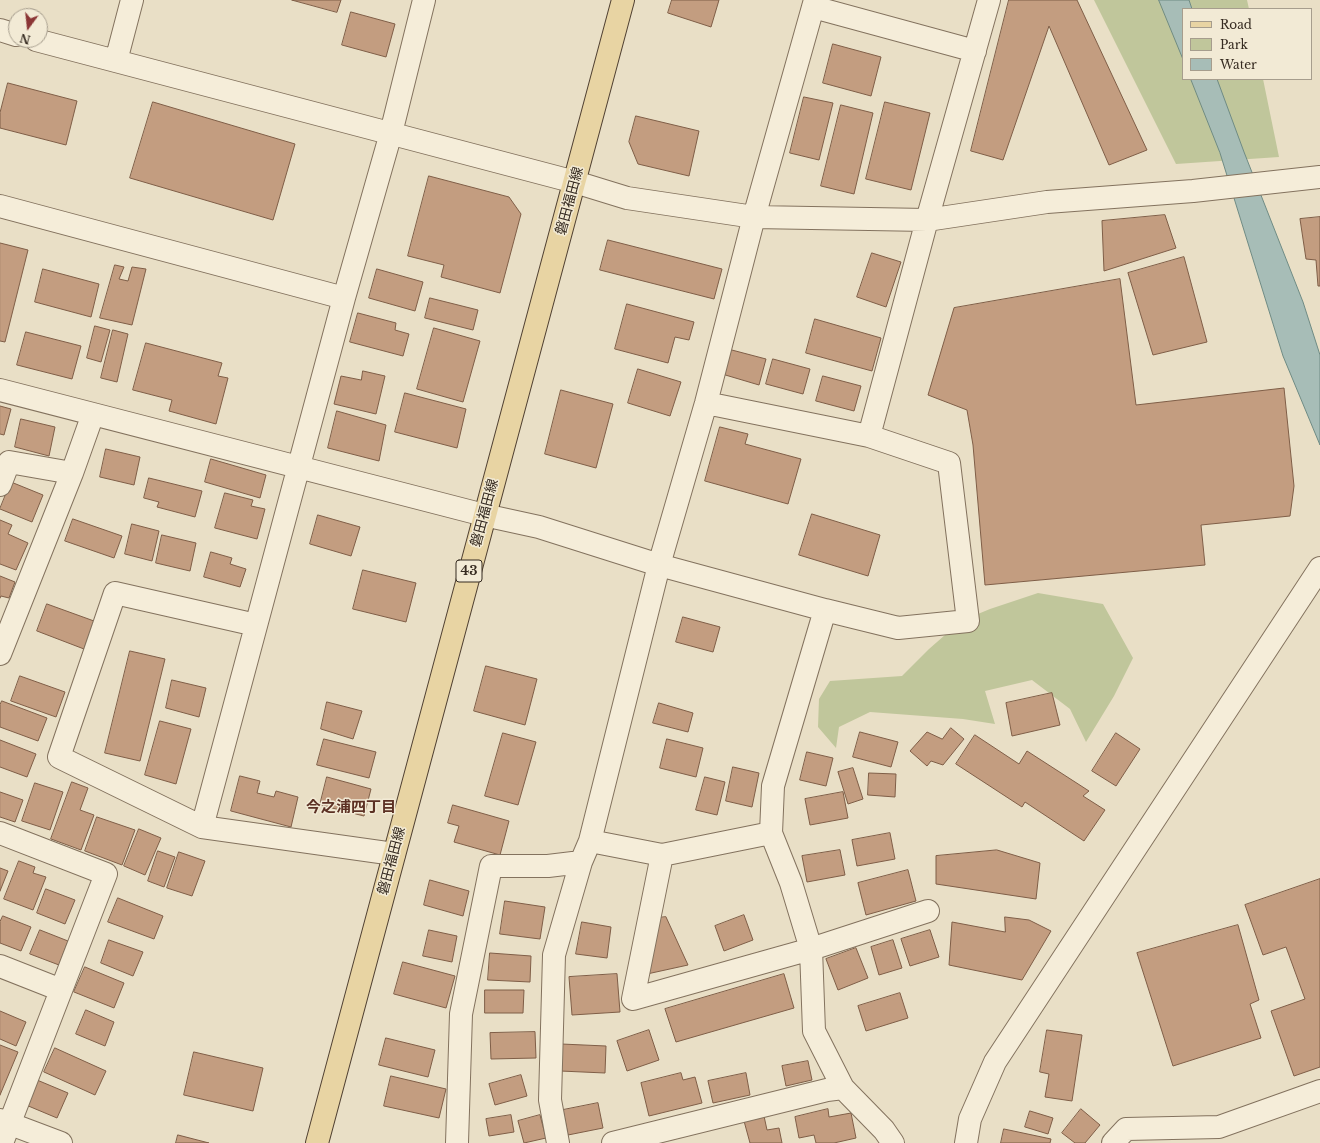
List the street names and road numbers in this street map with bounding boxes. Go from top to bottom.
street label: 磐田福田線 [553,165,587,237]
street label: 磐田福田線 [468,477,502,549]
road number: 43 [456,560,482,582]
street label: 磐田福田線 [375,825,409,897]

